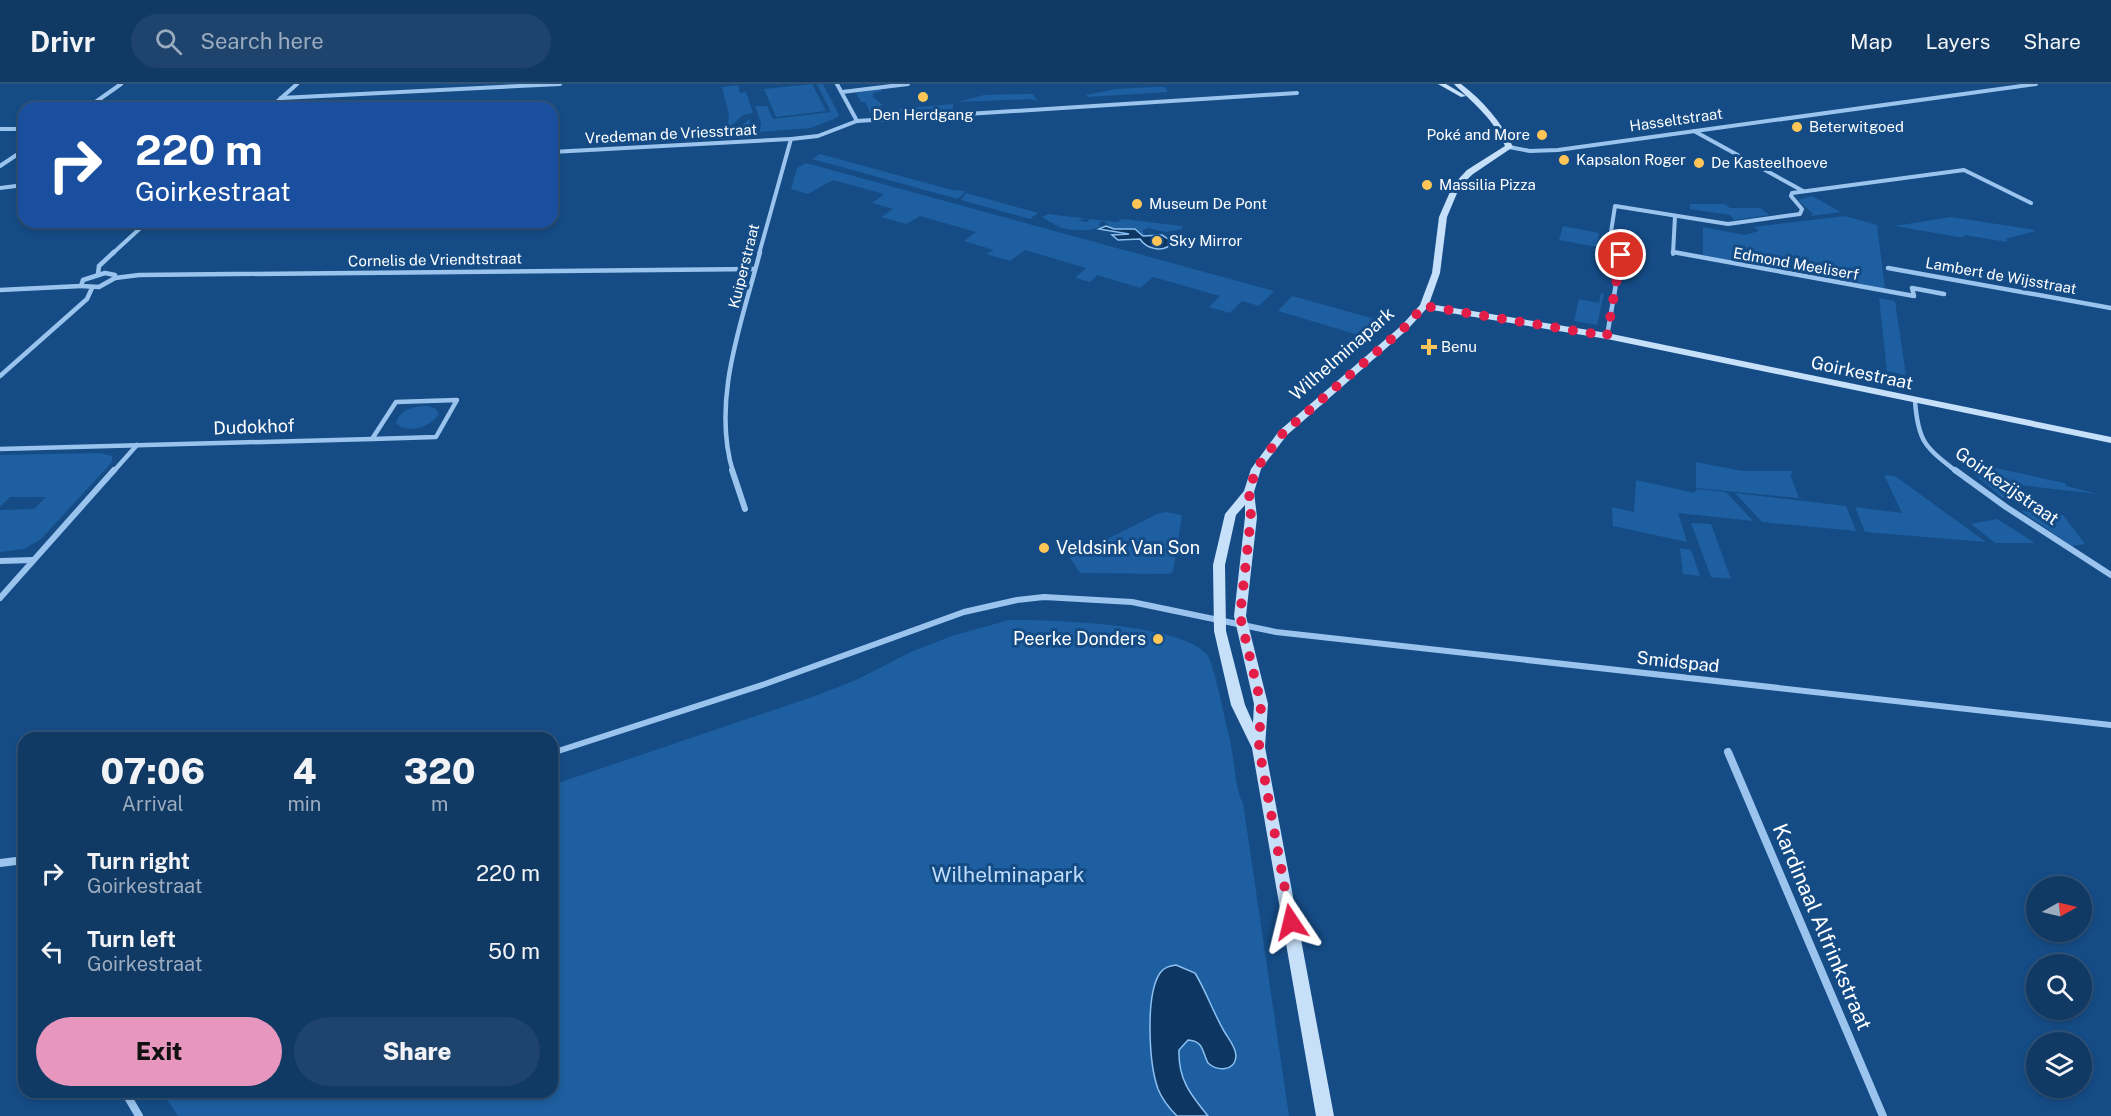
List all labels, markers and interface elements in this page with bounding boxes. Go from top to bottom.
search box [131,14,551,68]
text: Drivr [30,25,95,58]
icon: search [152,25,185,58]
text: Search here [200,28,324,54]
text: Map [1850,29,1893,54]
text: Layers [1926,29,1990,54]
text: Share [2023,29,2081,54]
marker: Den Herdgang [916,90,930,104]
street label: Hasseltstraat [1628,105,1724,134]
place label: Den Herdgang [872,106,974,123]
place label: Beterwitgoed [1809,118,1904,135]
street label: Vredeman de Vriesstraat [585,120,758,146]
marker: Beterwitgoed [1790,120,1804,134]
text: 220 m [135,125,263,174]
icon: right [36,126,114,204]
place label: Poké and More [1427,126,1530,143]
marker: Poké and More [1535,128,1549,142]
place label: Kapsalon Roger [1576,151,1686,168]
marker: Kapsalon Roger [1557,153,1571,167]
place label: De Kasteelhoeve [1711,154,1828,171]
marker: De Kasteelhoeve [1692,156,1706,170]
text: Goirkestraat [135,175,291,207]
place label: Massilia Pizza [1439,176,1536,193]
marker: Massilia Pizza [1420,178,1434,192]
place label: Museum De Pont [1149,195,1267,212]
marker: Museum De Pont [1130,197,1144,211]
street label: Kuiperstraat [725,222,762,310]
pin [1595,229,1646,280]
place label: Sky Mirror [1169,232,1242,249]
marker: Sky Mirror [1150,234,1164,248]
icon: arrive [1604,238,1637,271]
street label: Edmond Meeliserf [1732,244,1860,283]
street label: Cornelis de Vriendtstraat [348,249,522,270]
street label: Lambert de Wijsstraat [1924,254,2078,297]
street label: Wilhelminapark [1285,303,1398,405]
place label: Benu [1441,338,1477,355]
marker: Benu [1422,340,1436,354]
street label: Goirkestraat [1809,351,1915,394]
street label: Dudokhof [213,415,295,438]
street label: Goirkezijstraat [1951,442,2063,529]
place label: Veldsink Van Son [1056,537,1200,558]
marker: Veldsink Van Son [1037,541,1051,555]
place label: Peerke Donders [1013,628,1146,649]
marker: Peerke Donders [1151,632,1165,646]
street label: Smidspad [1636,647,1721,676]
text: 07:06 [100,750,205,792]
text: 4 [292,750,316,792]
text: 320 [404,750,476,792]
text: Arrival [122,792,184,816]
text: min [287,792,321,816]
text: m [431,792,448,816]
street label: Kardinaal Alfrinkstraat [1768,820,1877,1034]
text: Turn right [87,848,190,874]
icon: right [36,857,69,890]
text: 220 m [476,860,540,886]
park label: Wilhelminapark [931,862,1085,887]
text: Goirkestraat [87,874,202,898]
north arrow [2026,876,2092,942]
map controls [2026,876,2092,1098]
position arrow [1259,890,1323,954]
text: Turn left [87,926,176,952]
icon: left [36,935,69,968]
text: 50 m [488,938,540,964]
text: Goirkestraat [87,952,202,976]
button: search [2026,954,2092,1020]
button: Exit [36,1017,282,1086]
button: Share [294,1017,540,1086]
button: layers [2026,1032,2092,1098]

